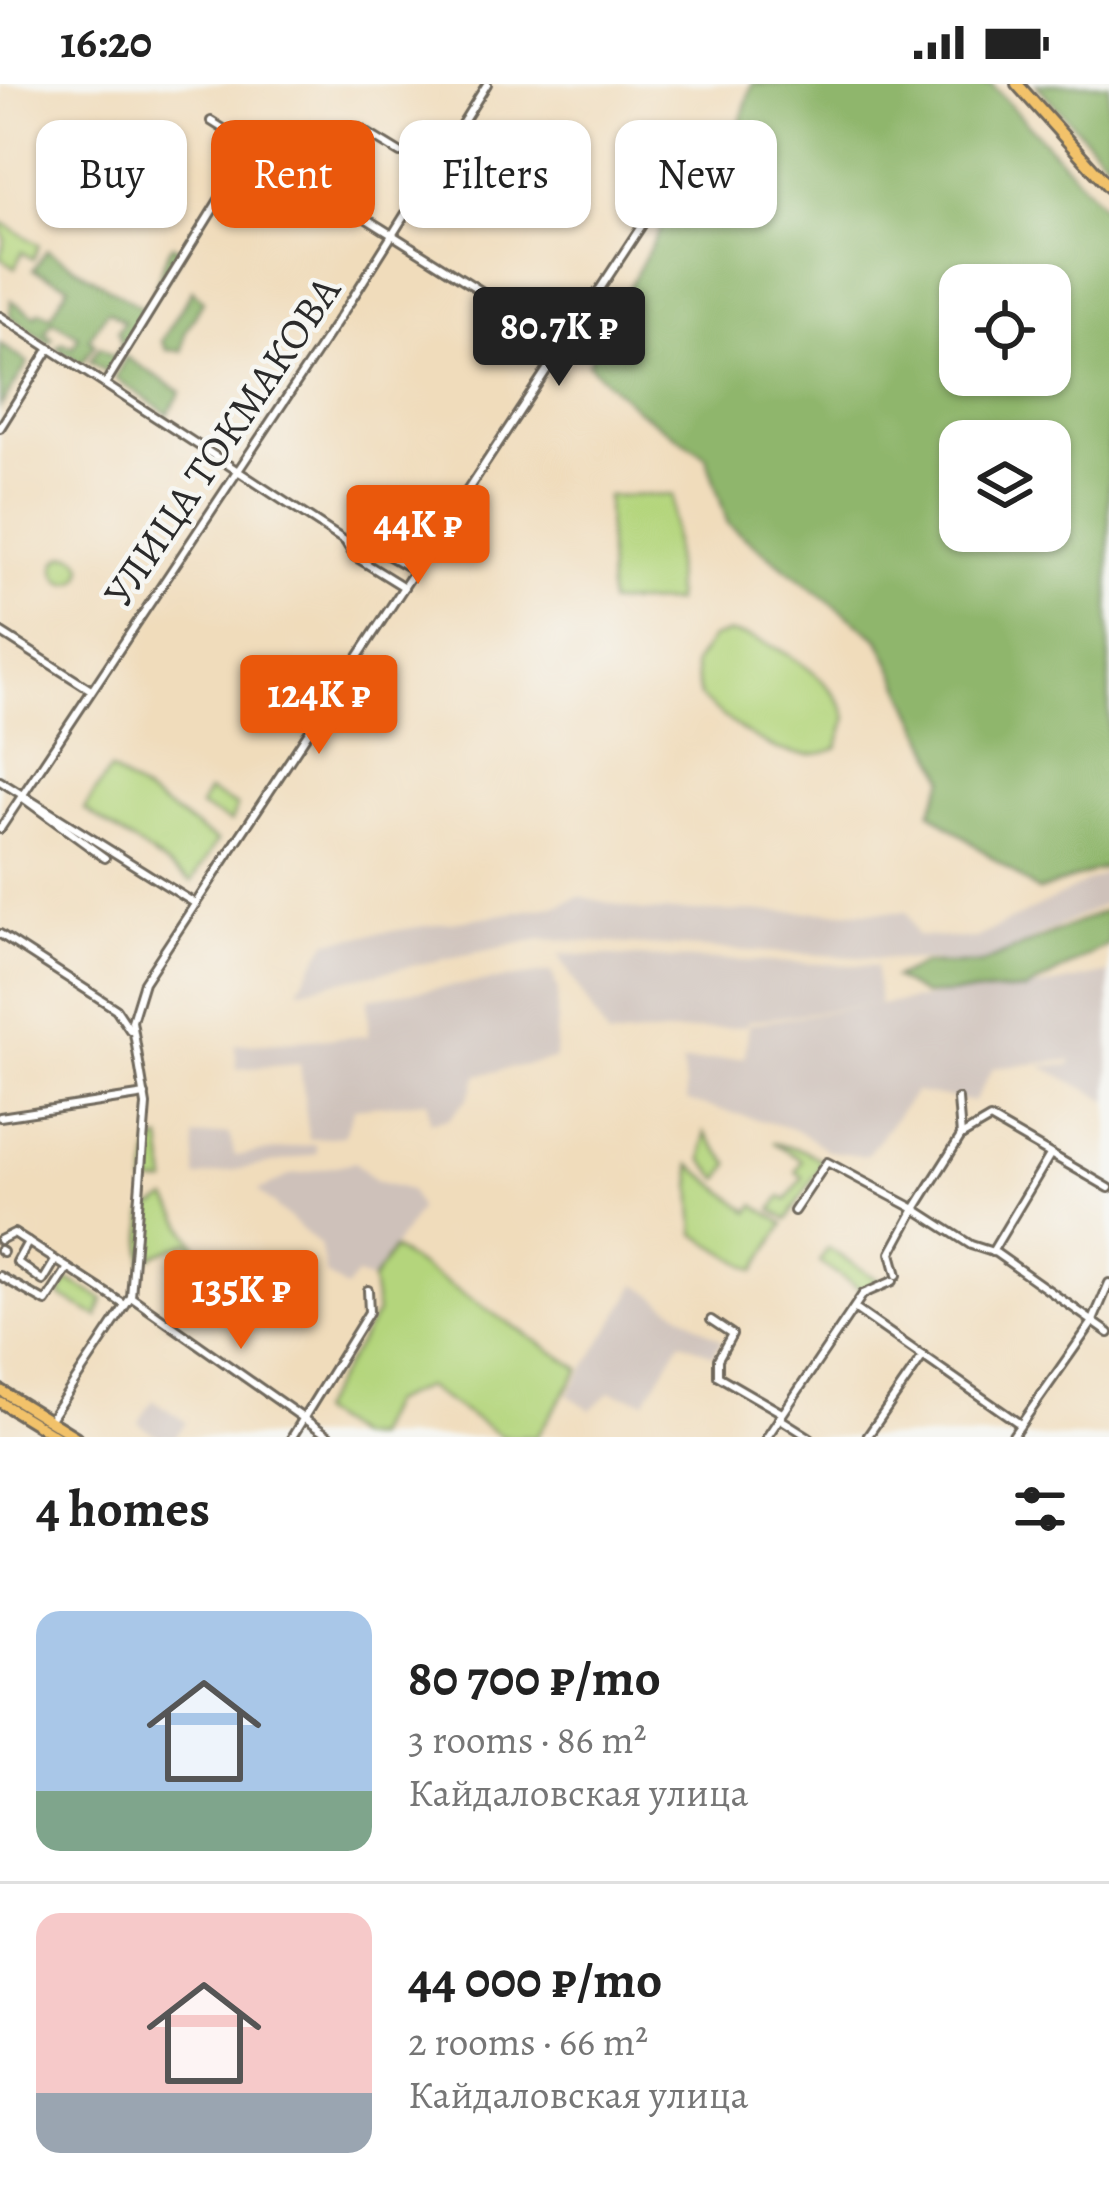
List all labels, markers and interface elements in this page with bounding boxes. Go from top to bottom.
text: 16:20 [60,11,152,73]
chip: Buy [36,120,187,228]
chip: Rent [211,120,375,228]
chip: Filters [399,120,591,228]
chip: New [615,120,777,228]
street label: УЛИЦА ТОКМАКОВА [89,264,354,618]
map controls [939,264,1071,552]
button: locate [939,264,1071,396]
pin: 80.7K ₽ [448,287,670,389]
text: 80.7K ₽ [500,299,618,352]
button: layers [939,420,1071,552]
pin: 44K ₽ [334,485,502,587]
text: 44K ₽ [374,497,462,550]
pin: 124K ₽ [221,655,417,757]
text: 124K ₽ [267,667,371,720]
pin: 135K ₽ [143,1250,339,1352]
text: 135K ₽ [191,1262,291,1315]
text: 4 homes [36,1474,210,1544]
icon: filters [1007,1476,1073,1542]
text: 80 700 ₽/mo [408,1643,661,1713]
icon: home [132,1659,276,1803]
text: 3 rooms · 86 m² [408,1713,647,1766]
text: Кайдаловская улица [408,1766,749,1819]
text: 44 000 ₽/mo [408,1945,662,2015]
icon: home [132,1961,276,2105]
text: 2 rooms · 66 m² [408,2015,648,2068]
text: Кайдаловская улица [408,2068,749,2121]

